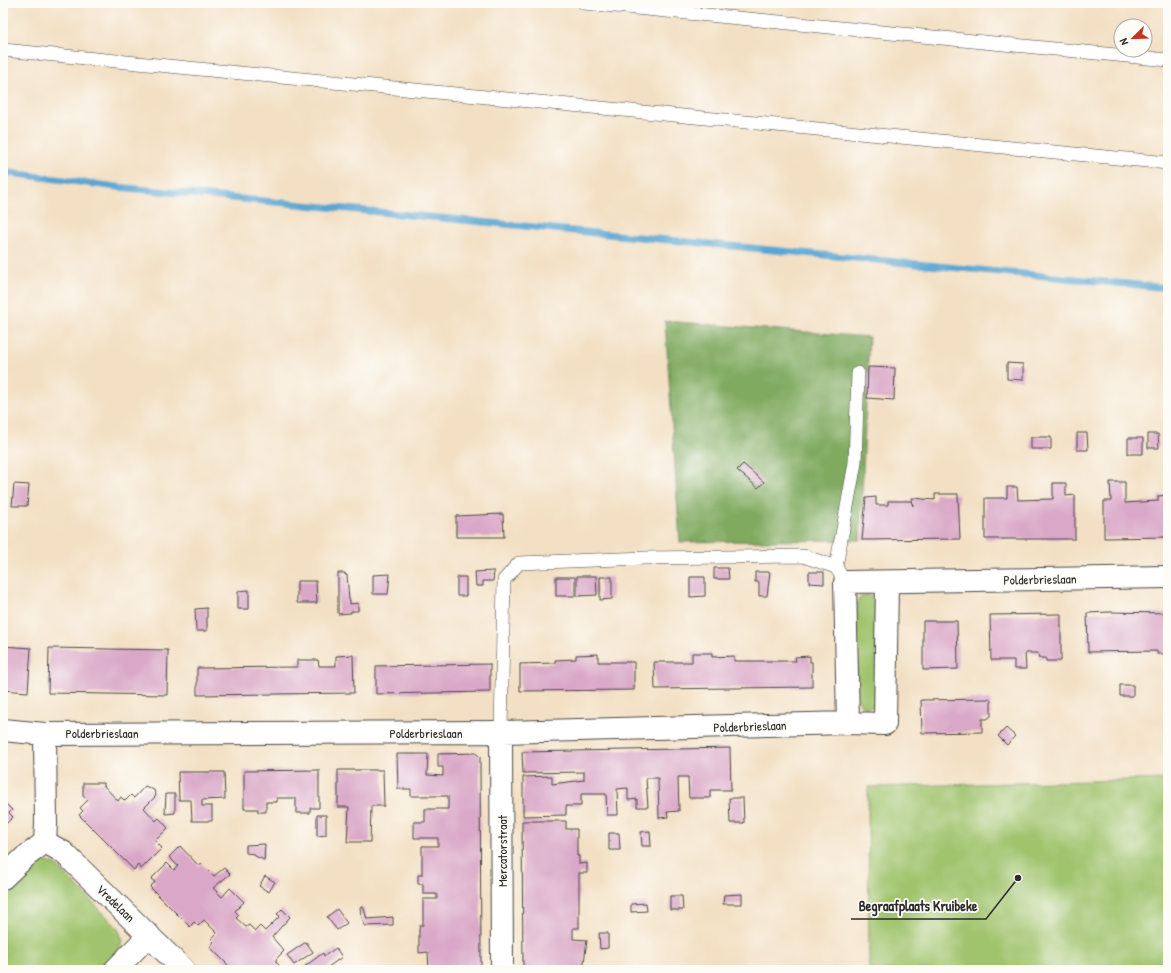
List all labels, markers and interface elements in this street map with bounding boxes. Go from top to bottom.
north arrow [1113,18,1153,58]
text: N [1116,36,1131,47]
street label: Polderbrieslaan [1003,569,1077,589]
street label: Polderbrieslaan [713,716,787,736]
street label: Polderbrieslaan [65,724,139,742]
street label: Polderbrieslaan [389,724,463,742]
street label: Mercatorstraat [493,815,511,887]
street label: Vredelaan [93,880,139,926]
callout: Begraafplaats Kruibeke [851,893,986,919]
text: Begraafplaats Kruibeke [859,896,978,917]

